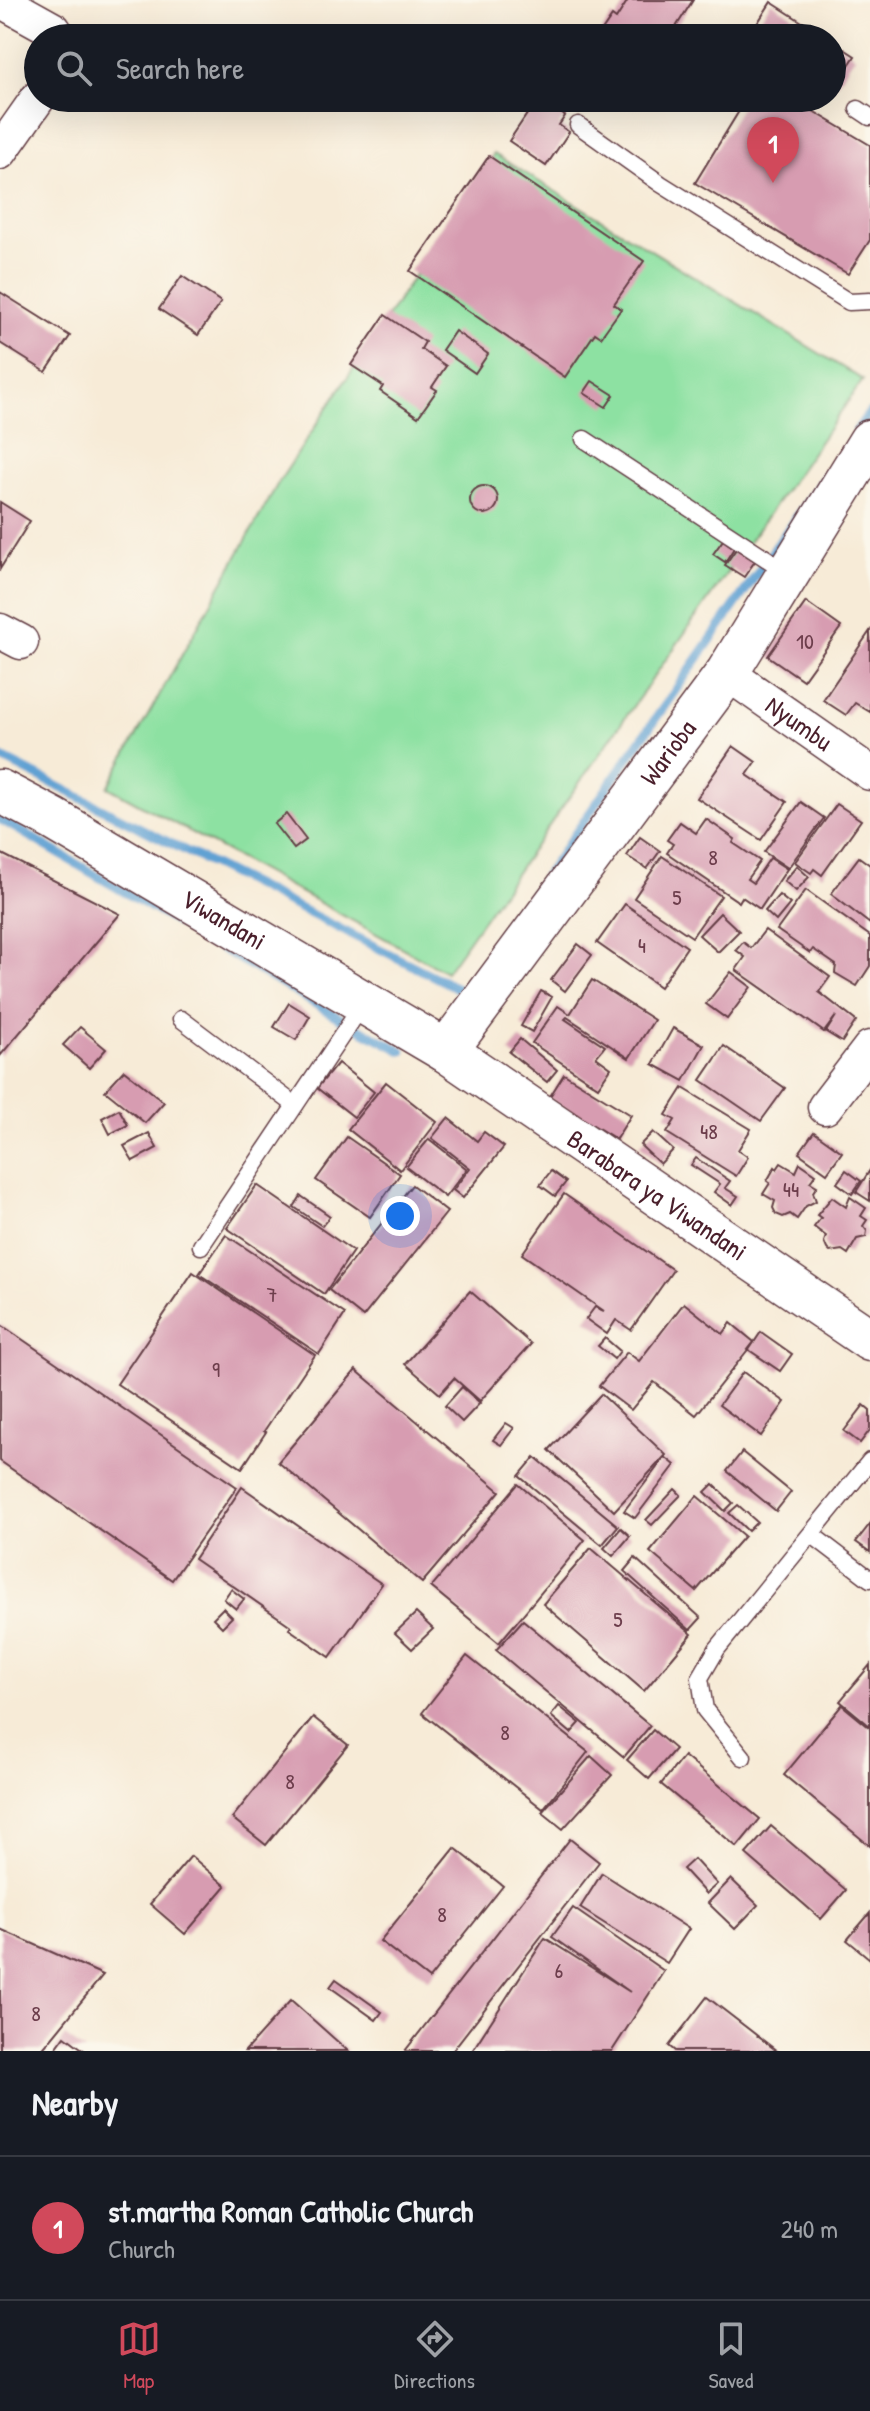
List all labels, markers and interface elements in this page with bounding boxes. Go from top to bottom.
search box [24,24,846,112]
icon: search [52,46,96,90]
text: Search here [116,48,244,88]
pin: 1 [747,117,799,183]
house number: 10 [796,626,814,656]
street label: Nyumbu [759,687,840,759]
street label: Warioba [632,712,703,792]
house number: 8 [708,842,718,872]
street label: Viwandani [175,881,272,958]
house number: 5 [672,882,682,912]
house number: 4 [638,930,646,960]
house number: 48 [700,1116,718,1146]
street label: Barabara ya Viwandani [561,1121,754,1268]
house number: 44 [783,1174,799,1204]
your location [380,1196,420,1236]
house number: 7 [267,1279,277,1309]
house number: 9 [212,1354,220,1384]
house number: 5 [613,1604,623,1634]
house number: 8 [500,1717,510,1747]
house number: 8 [285,1766,295,1796]
house number: 8 [437,1899,447,1929]
house number: 6 [555,1955,564,1985]
house number: 8 [31,1998,41,2028]
text: Nearby [32,2080,118,2126]
text: st.martha Roman Catholic Church [108,2191,473,2231]
text: 1 [53,2211,63,2246]
text: 240 m [781,2211,838,2246]
text: Church [108,2231,175,2266]
tab: Map [117,2317,161,2395]
tab: Directions [394,2317,475,2395]
tab: Saved [708,2317,753,2395]

